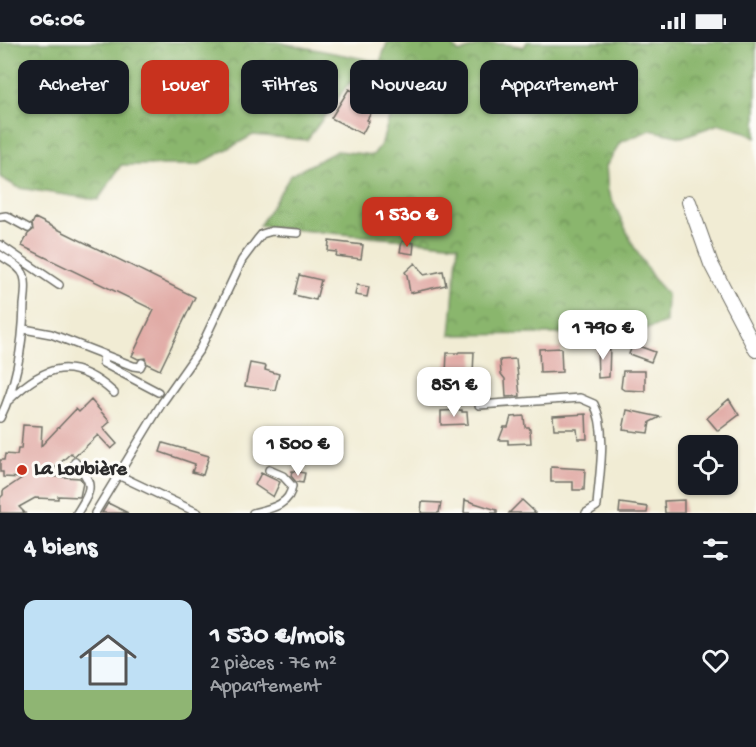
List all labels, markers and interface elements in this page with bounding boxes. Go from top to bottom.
text: 06:06 [30,8,84,34]
chip: Acheter [18,60,129,114]
chip: Louer [141,60,229,114]
chip: Filtres [241,60,338,114]
chip: Nouveau [350,60,468,114]
chip: Appartement [480,60,638,114]
pin: 1 530 € [352,197,462,248]
text: 1 530 € [376,205,438,228]
pin: 1 790 € [548,310,658,361]
text: 1 790 € [572,318,634,341]
pin: 851 € [412,367,496,418]
text: 851 € [431,375,477,398]
pin: 1 500 € [243,426,353,477]
text: 1 500 € [267,434,329,457]
map controls [678,435,738,495]
button: locate [678,435,738,495]
place label: La Loubière [34,459,128,482]
marker: La Loubière [15,463,29,477]
icon: filters [699,533,732,566]
text: 4 biens [24,534,97,565]
text: 1 530 €/mois [210,622,344,653]
icon: home [72,624,144,696]
icon: heart [699,644,732,677]
text: 2 pièces · 76 m² [210,653,337,676]
text: Appartement [210,676,320,699]

